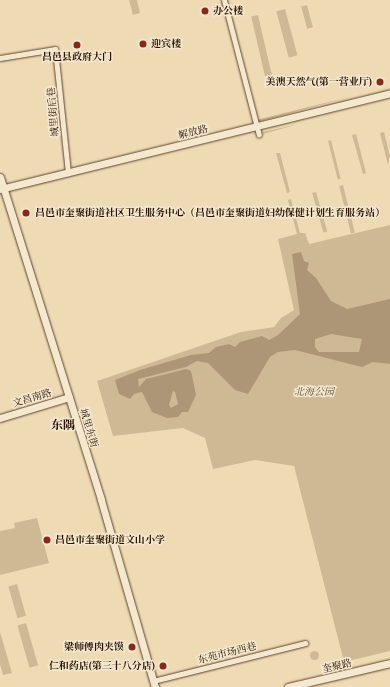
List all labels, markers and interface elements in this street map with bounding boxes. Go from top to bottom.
place label: 办公楼 [213,5,243,17]
marker: 办公楼 [200,6,210,16]
place label: 迎宾楼 [151,38,181,50]
marker: 迎宾楼 [138,39,148,49]
marker: 昌邑县政府大门 [72,40,82,50]
place label: 昌邑县政府大门 [42,51,112,63]
place label: 美澳天然气(第一营业厅) [266,76,372,88]
marker: 美澳天然气(第一营业厅) [375,77,385,87]
street label: 城里街后巷 [45,87,61,137]
street label: 解放路 [177,123,209,141]
marker: 昌邑市奎聚街道社区卫生服务中心（昌邑市奎聚街道妇幼保健计划生育服务站） [20,207,32,219]
place label: 昌邑市奎聚街道社区卫生服务中心（昌邑市奎聚街道妇幼保健计划生育服务站） [35,207,385,219]
park label: 北海公园 [294,386,334,398]
street label: 文昌南路 [11,387,53,409]
street label: 城里东街 [77,407,101,449]
district label: 东隅 [51,418,75,432]
place label: 昌邑市奎聚街道文山小学 [55,534,165,546]
marker: 昌邑市奎聚街道文山小学 [42,535,52,545]
street label: 东苑市场西巷 [196,640,258,666]
place label: 梁师傅肉夹馍 [64,641,124,653]
marker: 梁师傅肉夹馍 [127,642,137,652]
street label: 奎聚路 [321,657,353,675]
place label: 仁和药店(第三十八分店) [49,660,155,672]
marker: 仁和药店(第三十八分店) [158,661,168,671]

